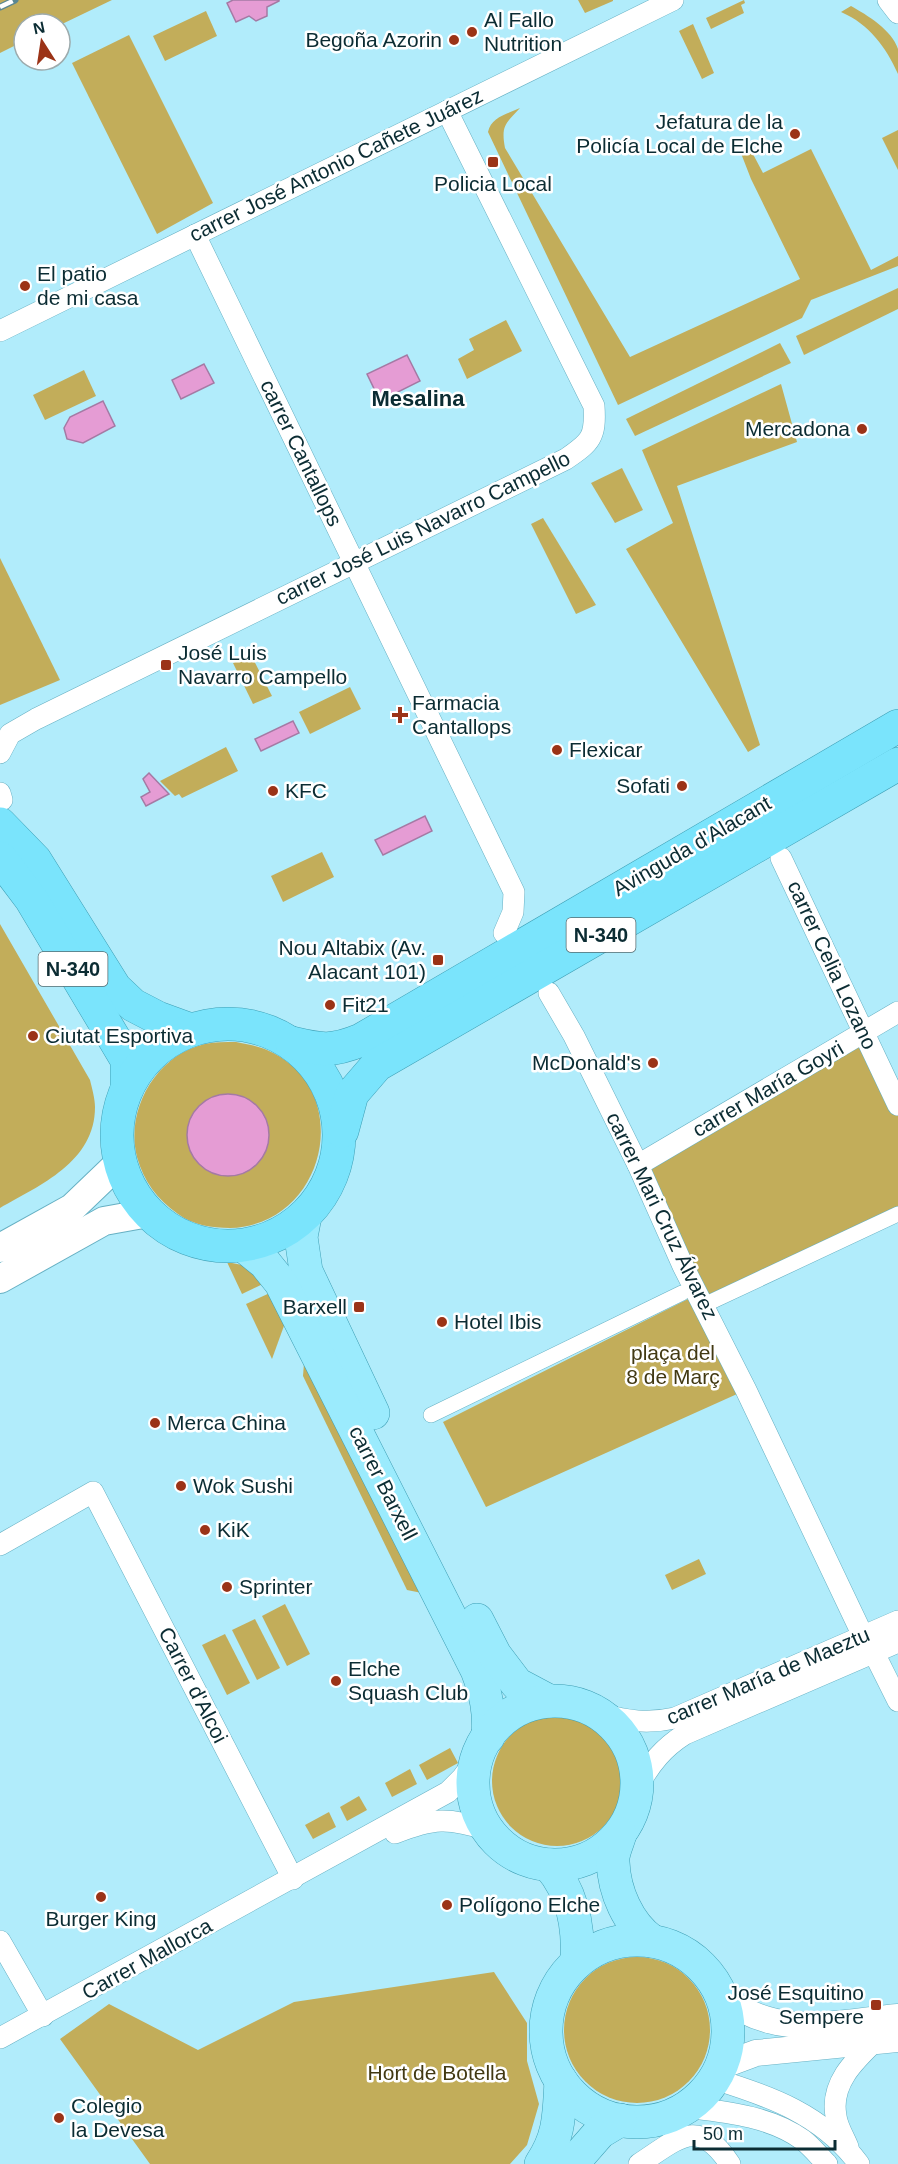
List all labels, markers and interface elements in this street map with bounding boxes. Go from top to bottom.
place label: Al Fallo Nutrition [484,8,562,55]
north arrow [12,12,72,72]
text: N [32,18,46,37]
marker: Al Fallo Nutrition [465,25,479,39]
place label: Begoña Azorin [305,28,442,51]
marker: Begoña Azorin [447,33,461,47]
street label: carrer José Antonio Cañete Juárez [185,83,486,246]
place label: Jefatura de la Policía Local de Elche [576,110,783,157]
marker: Jefatura de la Policía Local de Elche [788,127,802,141]
marker: Policia Local [486,155,500,169]
place label: Policia Local [434,172,552,195]
place label: El patio de mi casa [37,262,139,309]
marker: El patio de mi casa [18,279,32,293]
street label: carrer Cantallops [256,376,347,530]
district label: Mesalina [372,386,465,411]
place label: Mercadona [745,417,850,440]
marker: Mercadona [855,422,869,436]
street label: carrer José Luis Navarro Campello [272,446,574,609]
place label: José Luis Navarro Campello [178,641,347,688]
marker: José Luis Navarro Campello [159,658,173,672]
place label: Farmacia Cantallops [412,691,511,738]
marker: Farmacia Cantallops [393,708,407,722]
place label: Flexicar [569,738,643,761]
marker: Flexicar [550,743,564,757]
place label: Sofati [616,774,670,797]
place label: KFC [285,779,327,802]
marker: Sofati [675,779,689,793]
marker: KFC [266,784,280,798]
street label: Avinguda d'Alacant [609,791,775,900]
street label: carrer Celia Lozano [783,877,882,1053]
road number: N-340 [566,918,636,952]
place label: Nou Altabix (Av. Alacant 101) [279,936,426,983]
road number: N-340 [38,952,107,986]
marker: Nou Altabix (Av. Alacant 101) [431,953,445,967]
place label: Fit21 [342,993,389,1016]
marker: Fit21 [323,998,337,1012]
place label: Ciutat Esportiva [45,1024,194,1047]
marker: Ciutat Esportiva [26,1029,40,1043]
street label: carrer María Goyri [688,1036,847,1141]
place label: McDonald's [532,1051,641,1074]
marker: McDonald's [646,1056,660,1070]
street label: carrer Mari Cruz Álvarez [602,1108,723,1323]
place label: Barxell [283,1295,347,1318]
marker: Barxell [352,1300,366,1314]
place label: Hotel Ibis [454,1310,542,1333]
marker: Hotel Ibis [435,1315,449,1329]
park label: plaça del 8 de Març [626,1341,720,1388]
place label: Merca China [167,1411,286,1434]
marker: Merca China [148,1416,162,1430]
street label: carrer Barxell [345,1422,422,1544]
place label: Wok Sushi [193,1474,293,1497]
marker: Wok Sushi [174,1479,188,1493]
place label: KiK [217,1518,250,1541]
marker: KiK [198,1523,212,1537]
place label: Sprinter [239,1575,313,1598]
marker: Sprinter [220,1580,234,1594]
street label: carrer María de Maeztu [663,1622,873,1729]
street label: Carrer d'Alcoi [154,1623,232,1746]
place label: Elche Squash Club [348,1657,468,1704]
marker: Elche Squash Club [329,1674,343,1688]
marker: Burger King [94,1890,108,1904]
place label: Polígono Elche [459,1893,600,1916]
marker: Polígono Elche [440,1898,454,1912]
place label: Burger King [46,1907,156,1930]
street label: Carrer Mallorca [78,1913,216,2004]
place label: José Esquitino Sempere [727,1981,864,2028]
marker: José Esquitino Sempere [869,1998,883,2012]
park label: Hort de Botella [368,2061,507,2084]
place label: Colegio la Devesa [71,2094,165,2141]
marker: Colegio la Devesa [52,2111,66,2125]
scale bar [694,2113,835,2151]
text: 50 m [703,2124,743,2144]

